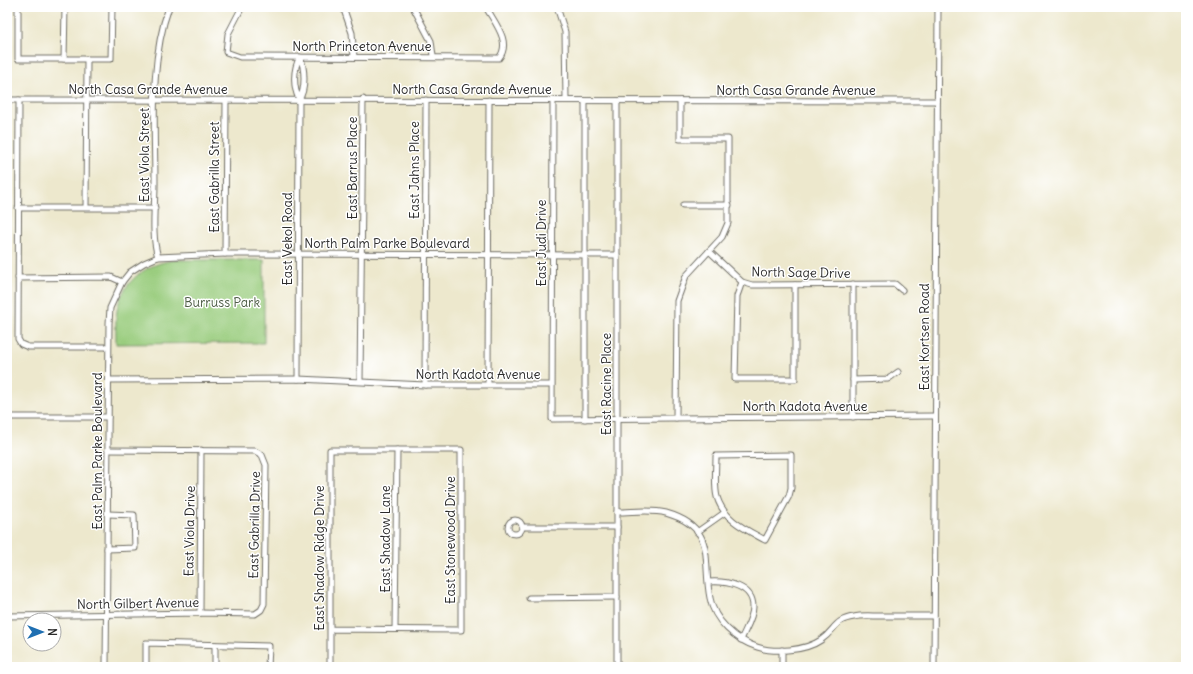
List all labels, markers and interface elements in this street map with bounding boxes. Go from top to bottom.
street label: North Princeton Avenue [292,38,432,55]
street label: North Casa Grande Avenue [68,81,228,98]
street label: North Casa Grande Avenue [392,81,552,98]
street label: North Casa Grande Avenue [716,82,876,99]
street label: East Viola Street [136,107,153,202]
street label: East Barrus Place [344,117,361,219]
street label: East Gabrilla Street [206,121,223,233]
street label: East Jahns Place [406,121,423,219]
street label: East Vekol Road [279,192,296,286]
street label: East Judi Drive [533,200,550,286]
street label: North Palm Parke Boulevard [304,235,470,252]
street label: North Sage Drive [751,263,851,282]
street label: East Kortsen Road [916,283,933,391]
park label: Burruss Park [184,294,260,311]
street label: East Racine Place [598,333,615,435]
street label: North Kadota Avenue [415,366,541,383]
street label: East Palm Parke Boulevard [89,372,106,530]
street label: North Kadota Avenue [742,398,868,415]
street label: East Gabrilla Drive [245,471,264,579]
street label: East Stonewood Drive [442,476,459,604]
street label: East Viola Drive [180,485,199,577]
street label: East Shadow Ridge Drive [311,485,328,631]
street label: East Shadow Lane [377,485,394,593]
street label: North Gilbert Avenue [77,594,199,613]
north arrow [22,612,62,652]
text: N [45,628,59,636]

